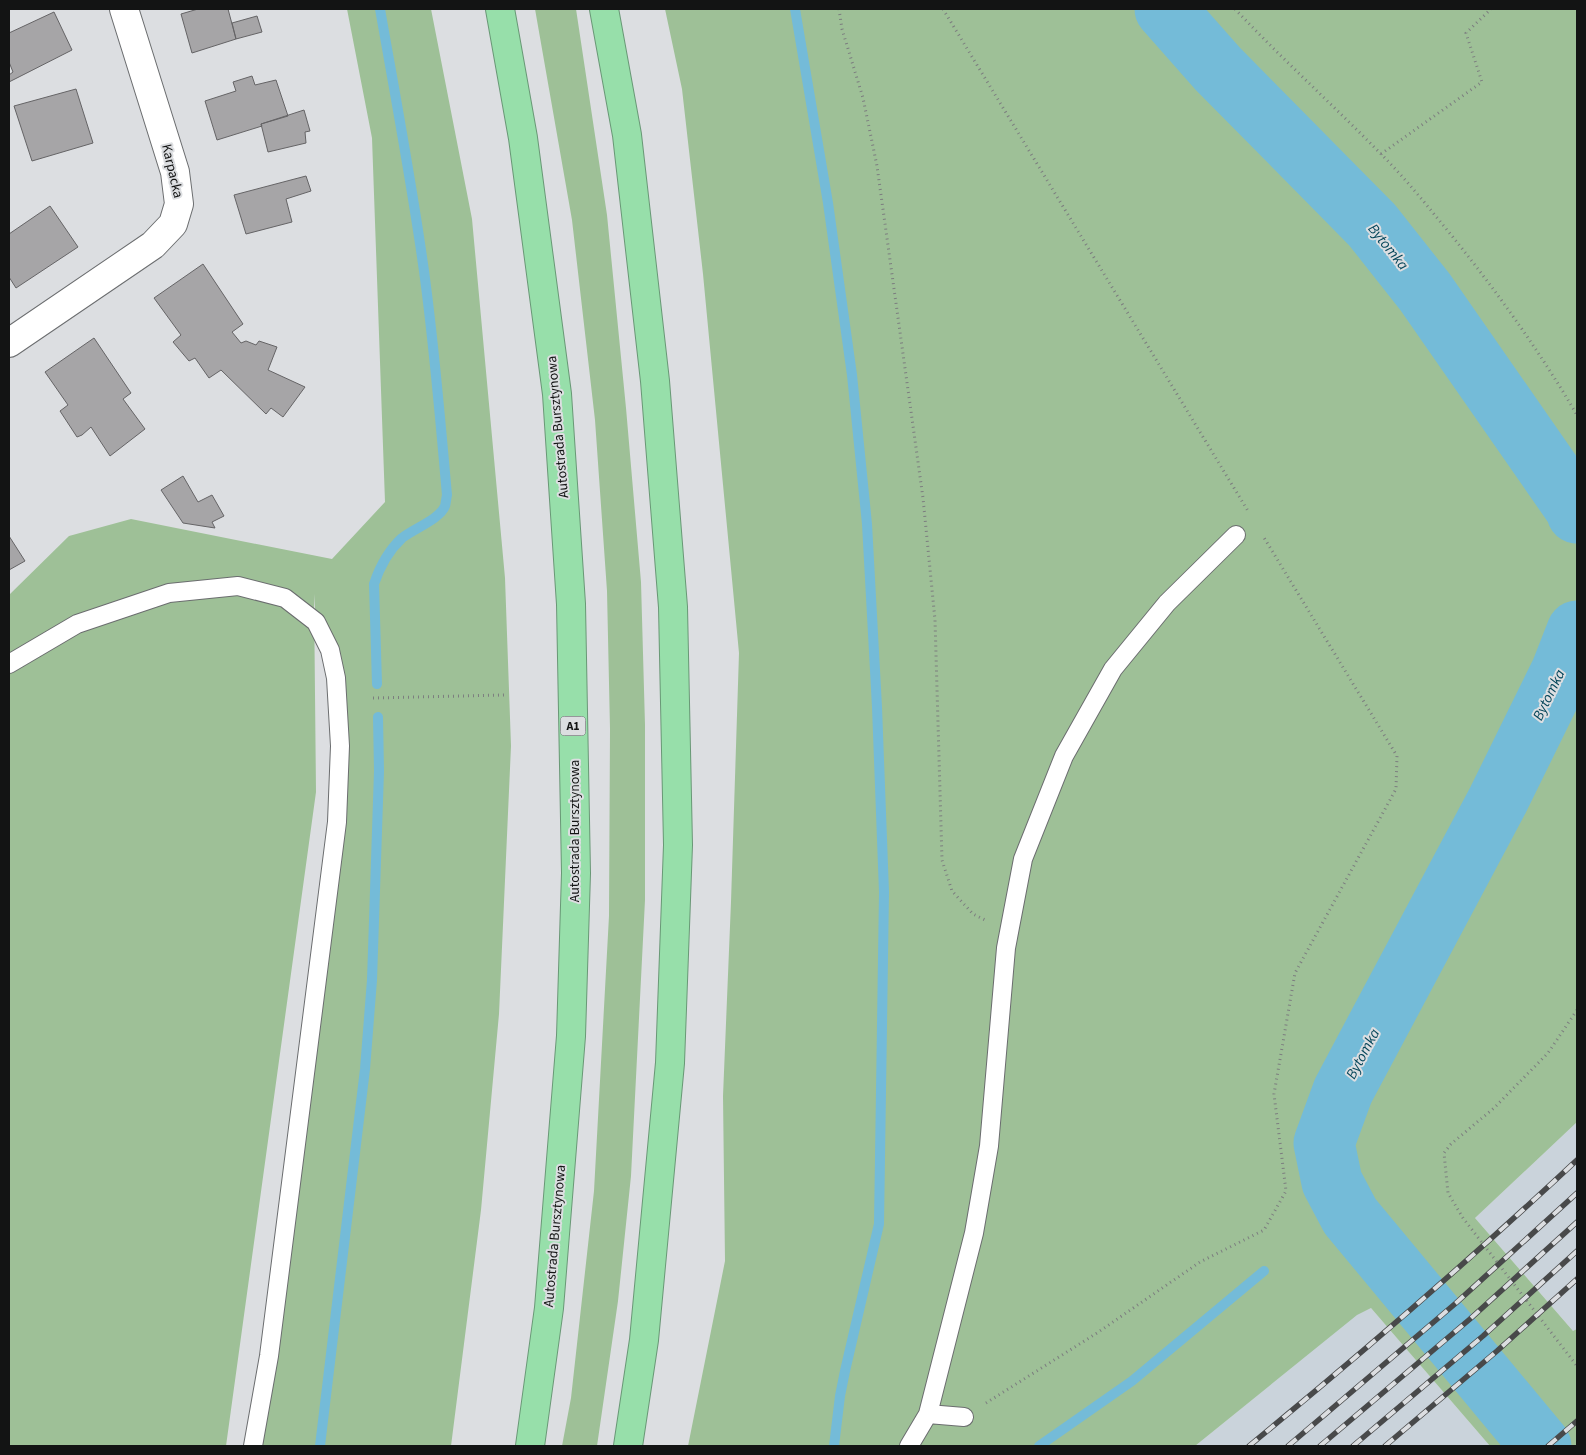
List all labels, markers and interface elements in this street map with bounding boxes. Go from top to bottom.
street label: Karpacka [156,142,188,200]
water label: Bytomka [1363,219,1413,275]
street label: Autostrada Bursztynowa [542,355,574,499]
water label: Bytomka [1528,666,1570,724]
road number: A1 [560,716,586,736]
street label: Autostrada Bursztynowa [565,760,585,902]
water label: Bytomka [1341,1025,1385,1083]
street label: Autostrada Bursztynowa [539,1164,571,1308]

